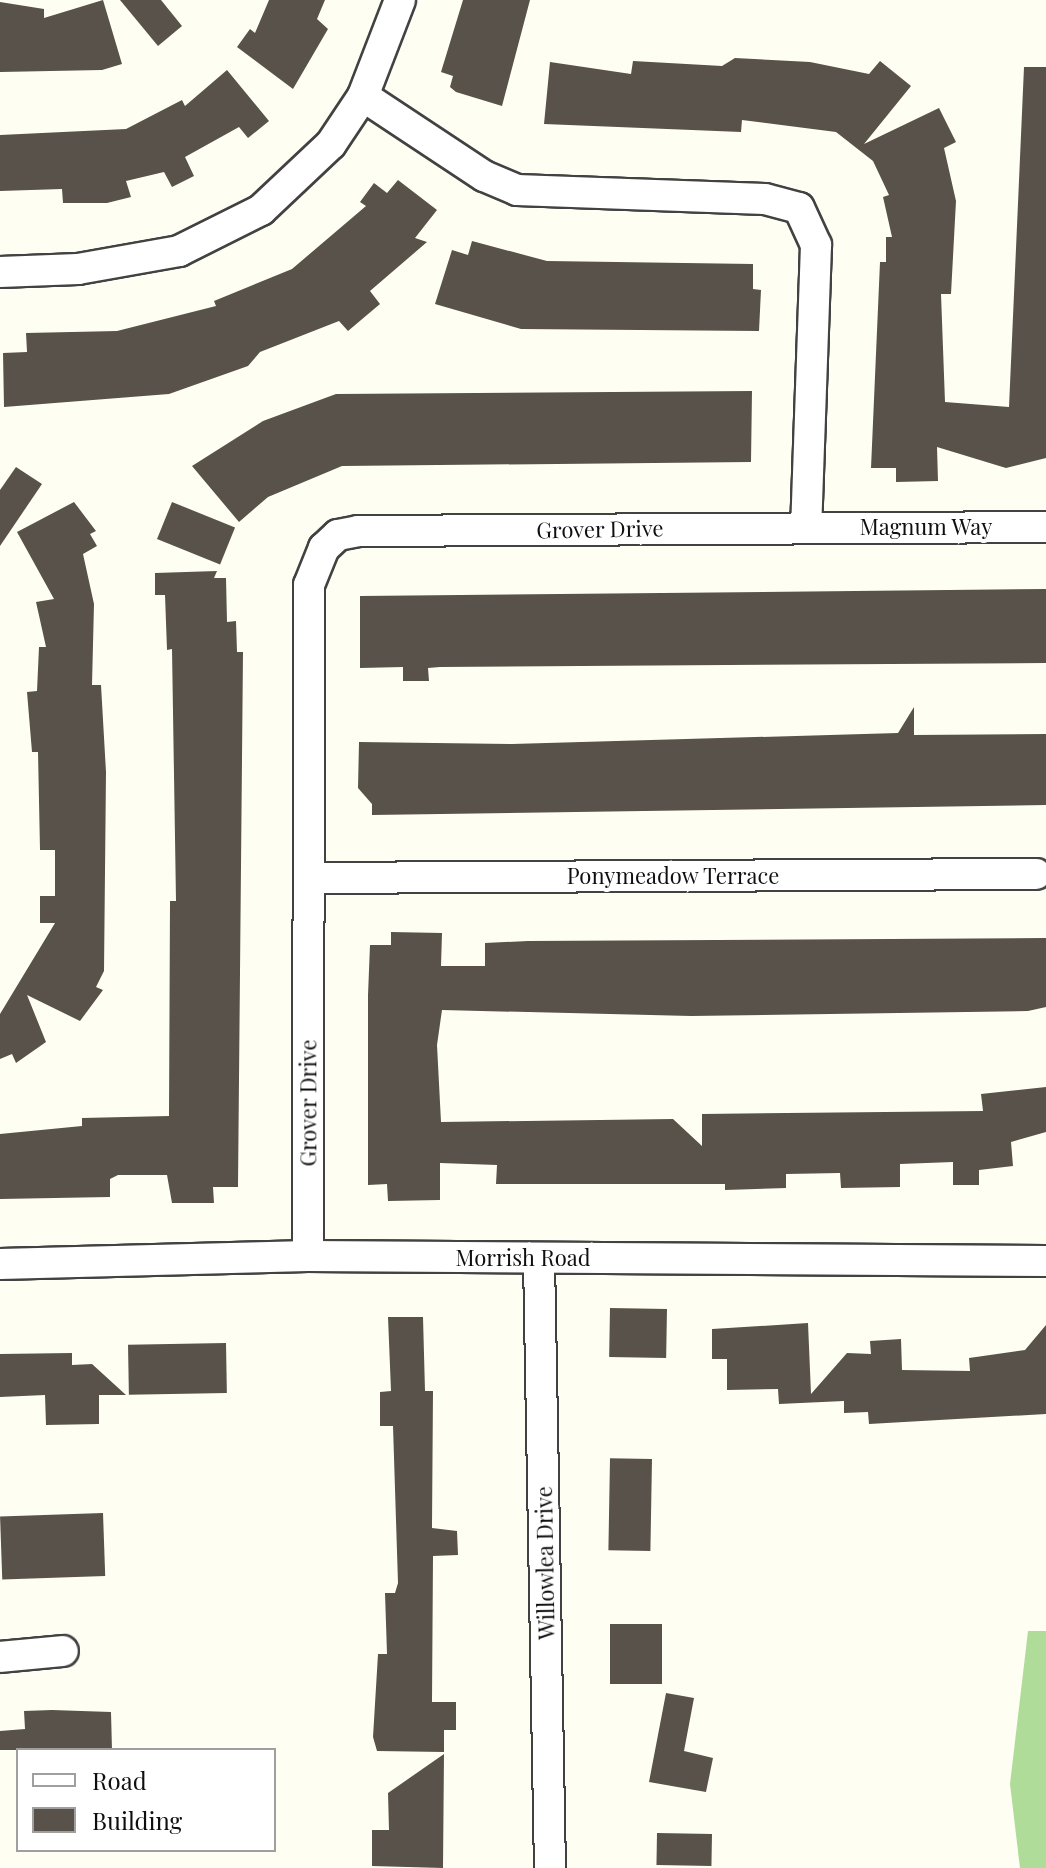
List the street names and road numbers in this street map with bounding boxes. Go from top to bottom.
street label: Magnum Way [859,514,993,540]
street label: Grover Drive [536,515,664,543]
street label: Ponymeadow Terrace [566,863,780,889]
street label: Grover Drive [295,1039,321,1167]
street label: Morrish Road [455,1245,591,1271]
street label: Willowlea Drive [530,1486,560,1640]

